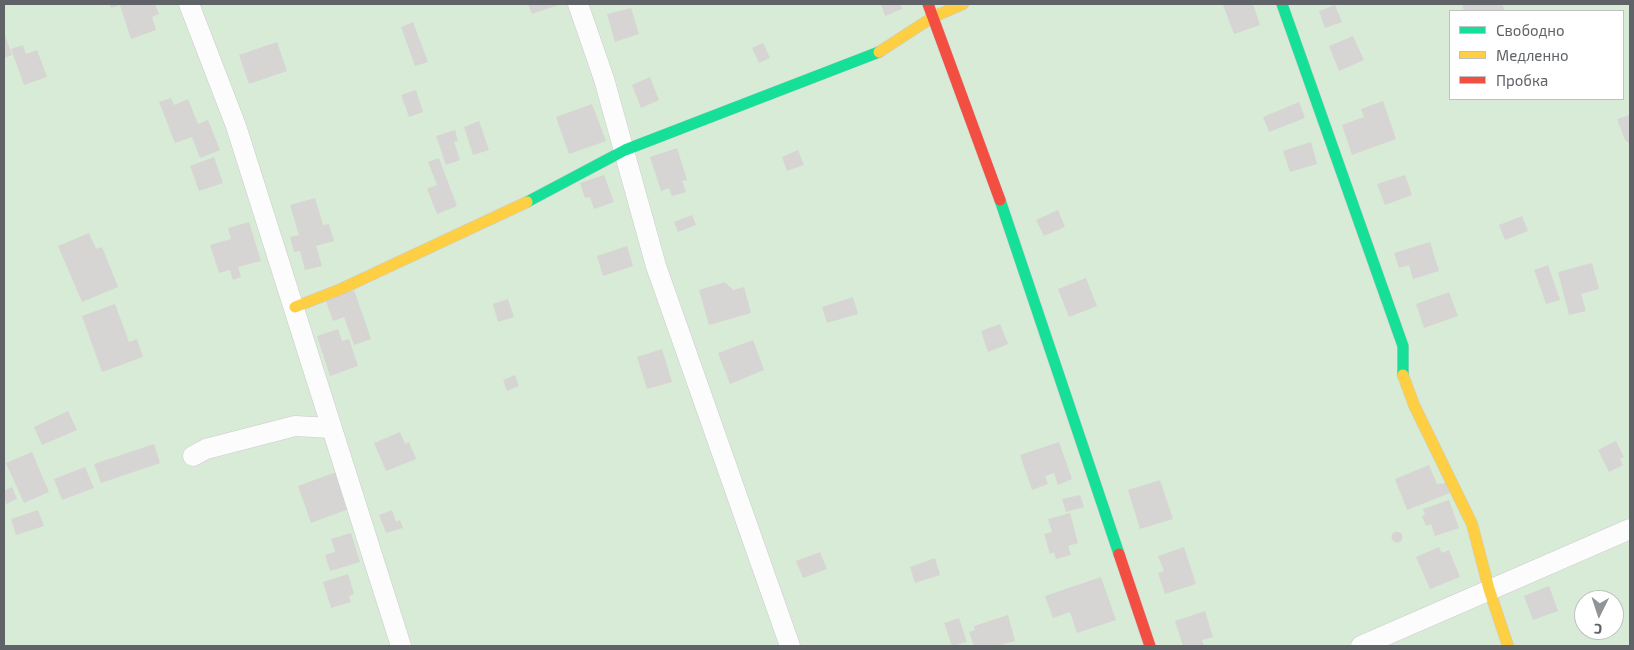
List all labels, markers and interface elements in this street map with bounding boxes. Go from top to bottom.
legend [1449,10,1624,100]
text: Свободно [1496,21,1565,39]
text: Медленно [1496,46,1569,64]
text: Пробка [1496,71,1548,89]
north arrow [1574,590,1624,640]
text: С [1593,621,1603,638]

